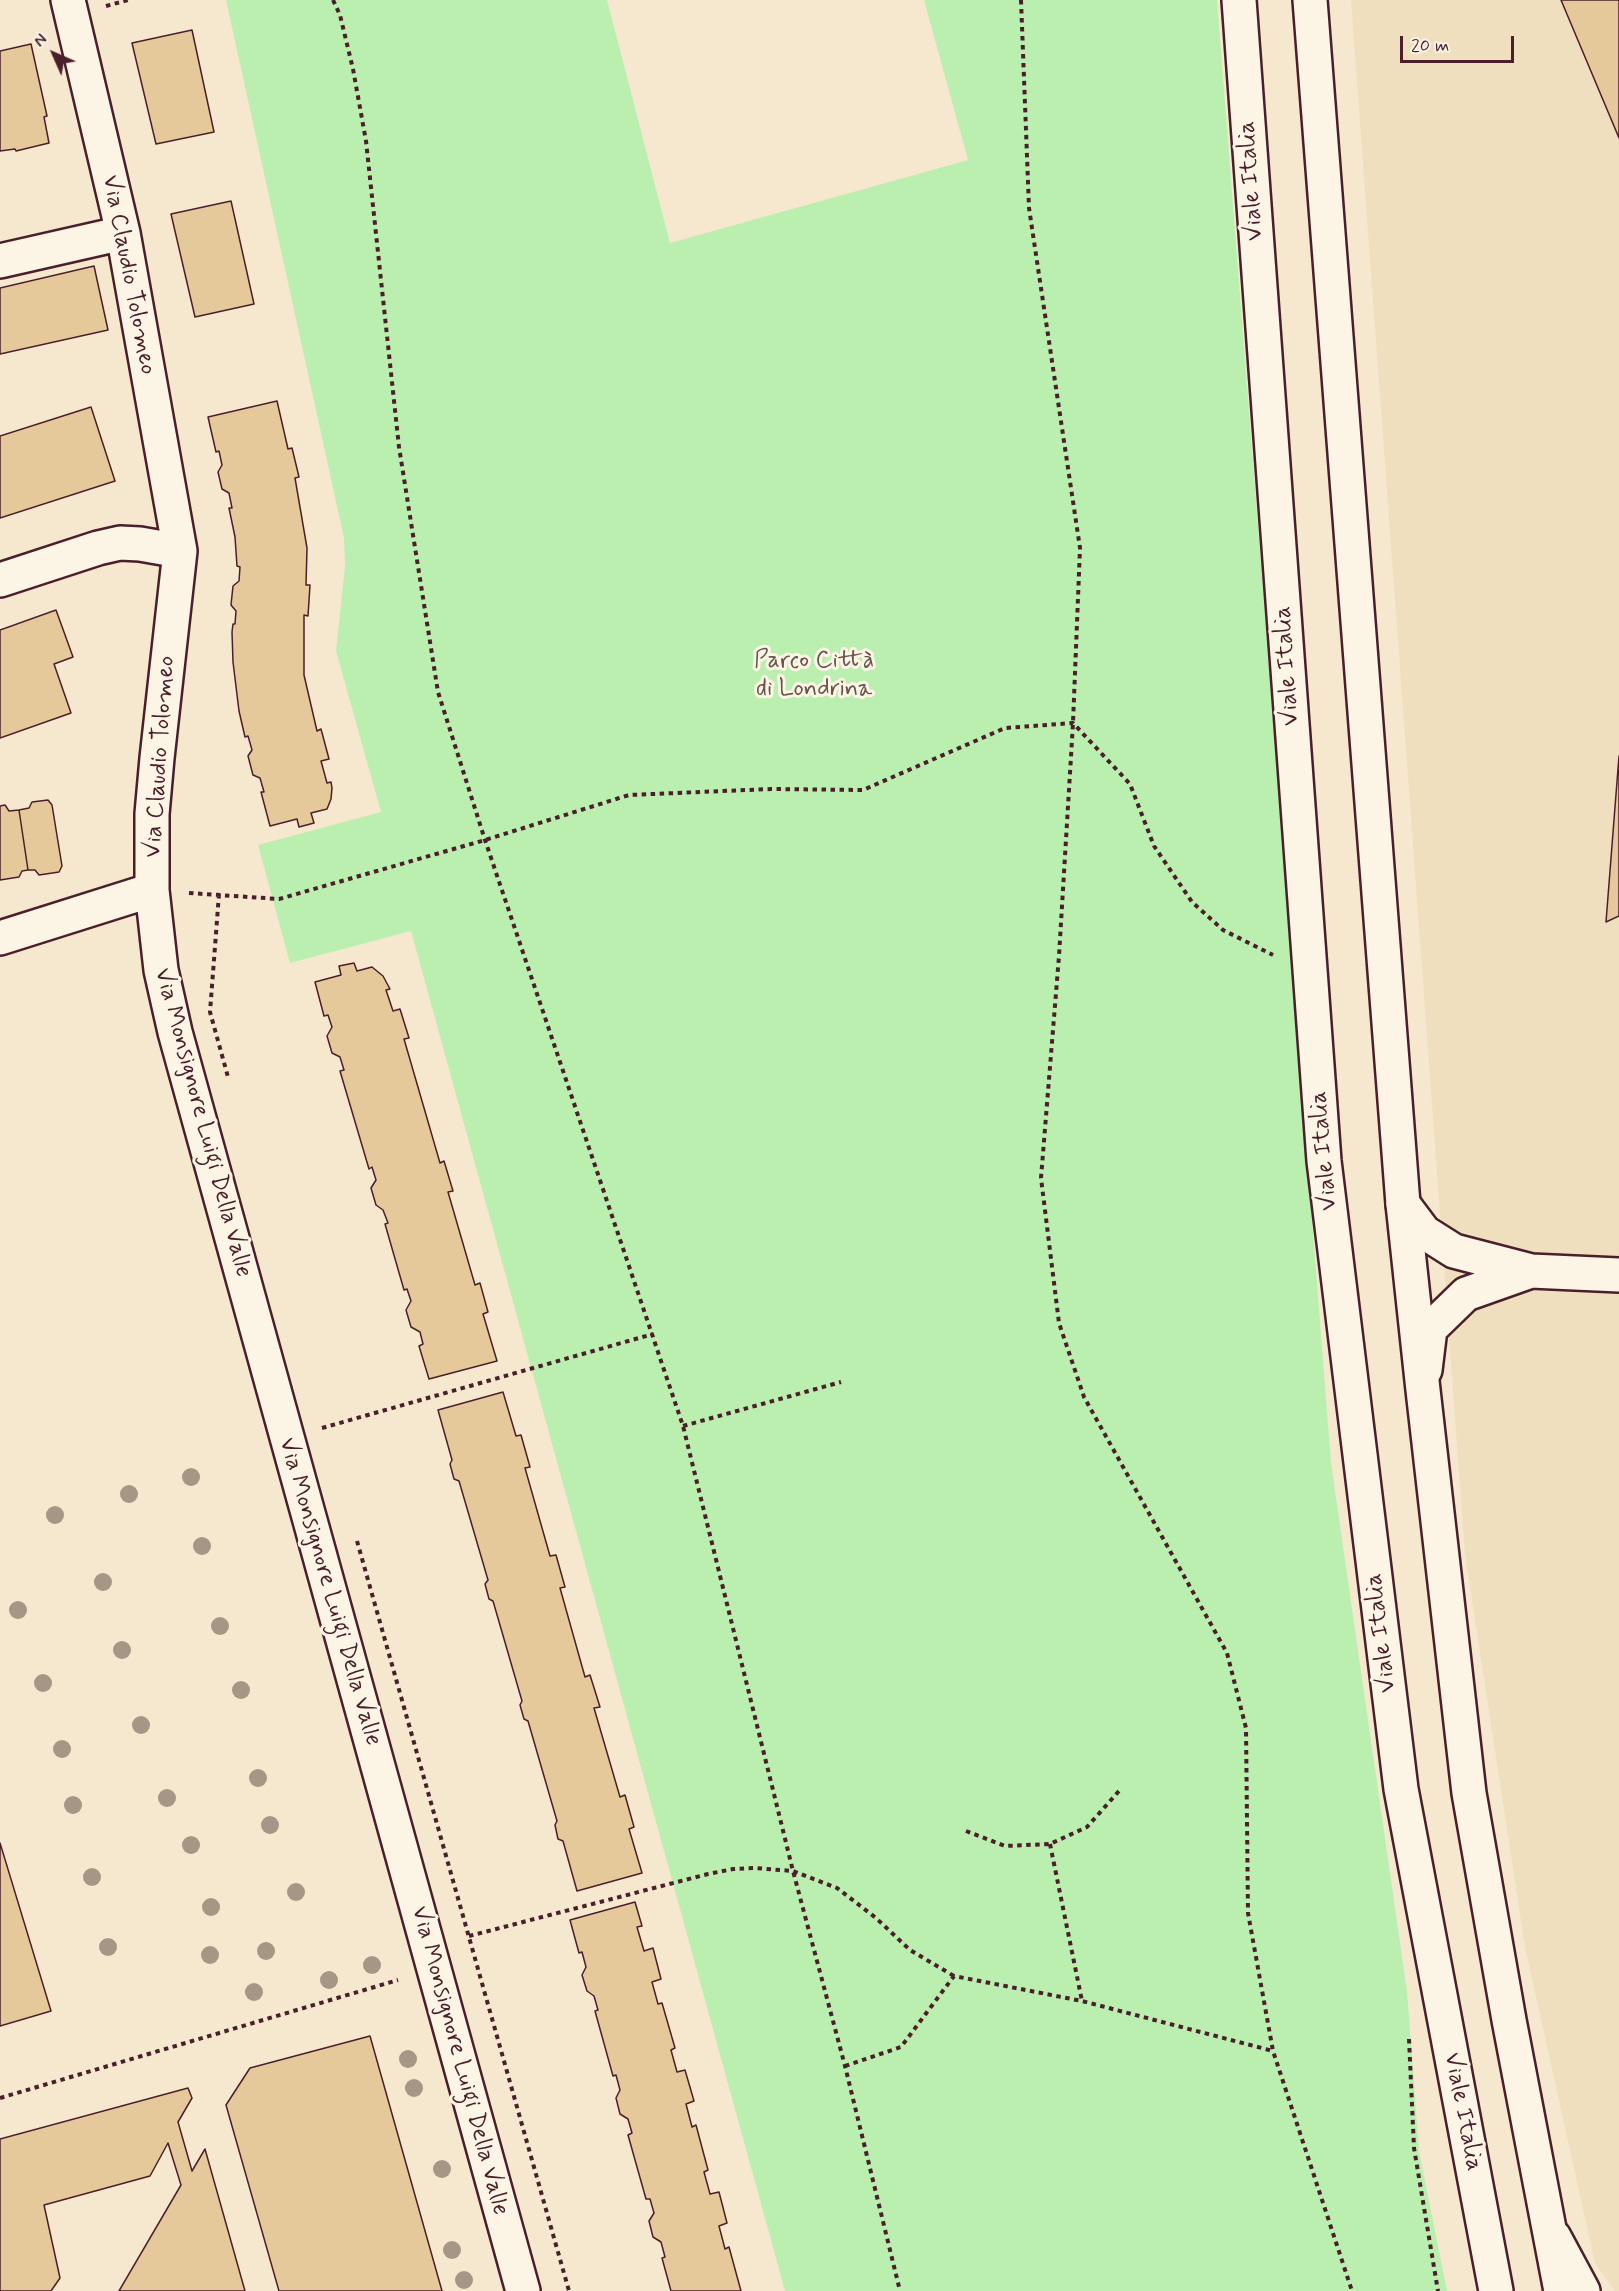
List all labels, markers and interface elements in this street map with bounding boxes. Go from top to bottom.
north arrow [24,24,84,84]
scale bar [1403,24,1517,62]
text: N [30,30,52,52]
text: 20 m [1411,34,1449,58]
street label: Viale Italia [1233,120,1271,242]
street label: Via Claudio Tolomeo [95,173,161,377]
street label: Viale Italia [1269,605,1307,727]
park label: Parco Città di Londrina [754,648,874,704]
street label: Via Claudio Tolomeo [140,655,182,859]
street label: Via Monsignore Luigi Della Valle [147,965,257,1281]
street label: Viale Italia [1305,1090,1345,1212]
street label: Via Monsignore Luigi Della Valle [271,1435,387,1749]
street label: Viale Italia [1360,1572,1404,1694]
street label: Via Monsignore Luigi Della Valle [404,1903,514,2219]
street label: Viale Italia [1436,2050,1488,2174]

